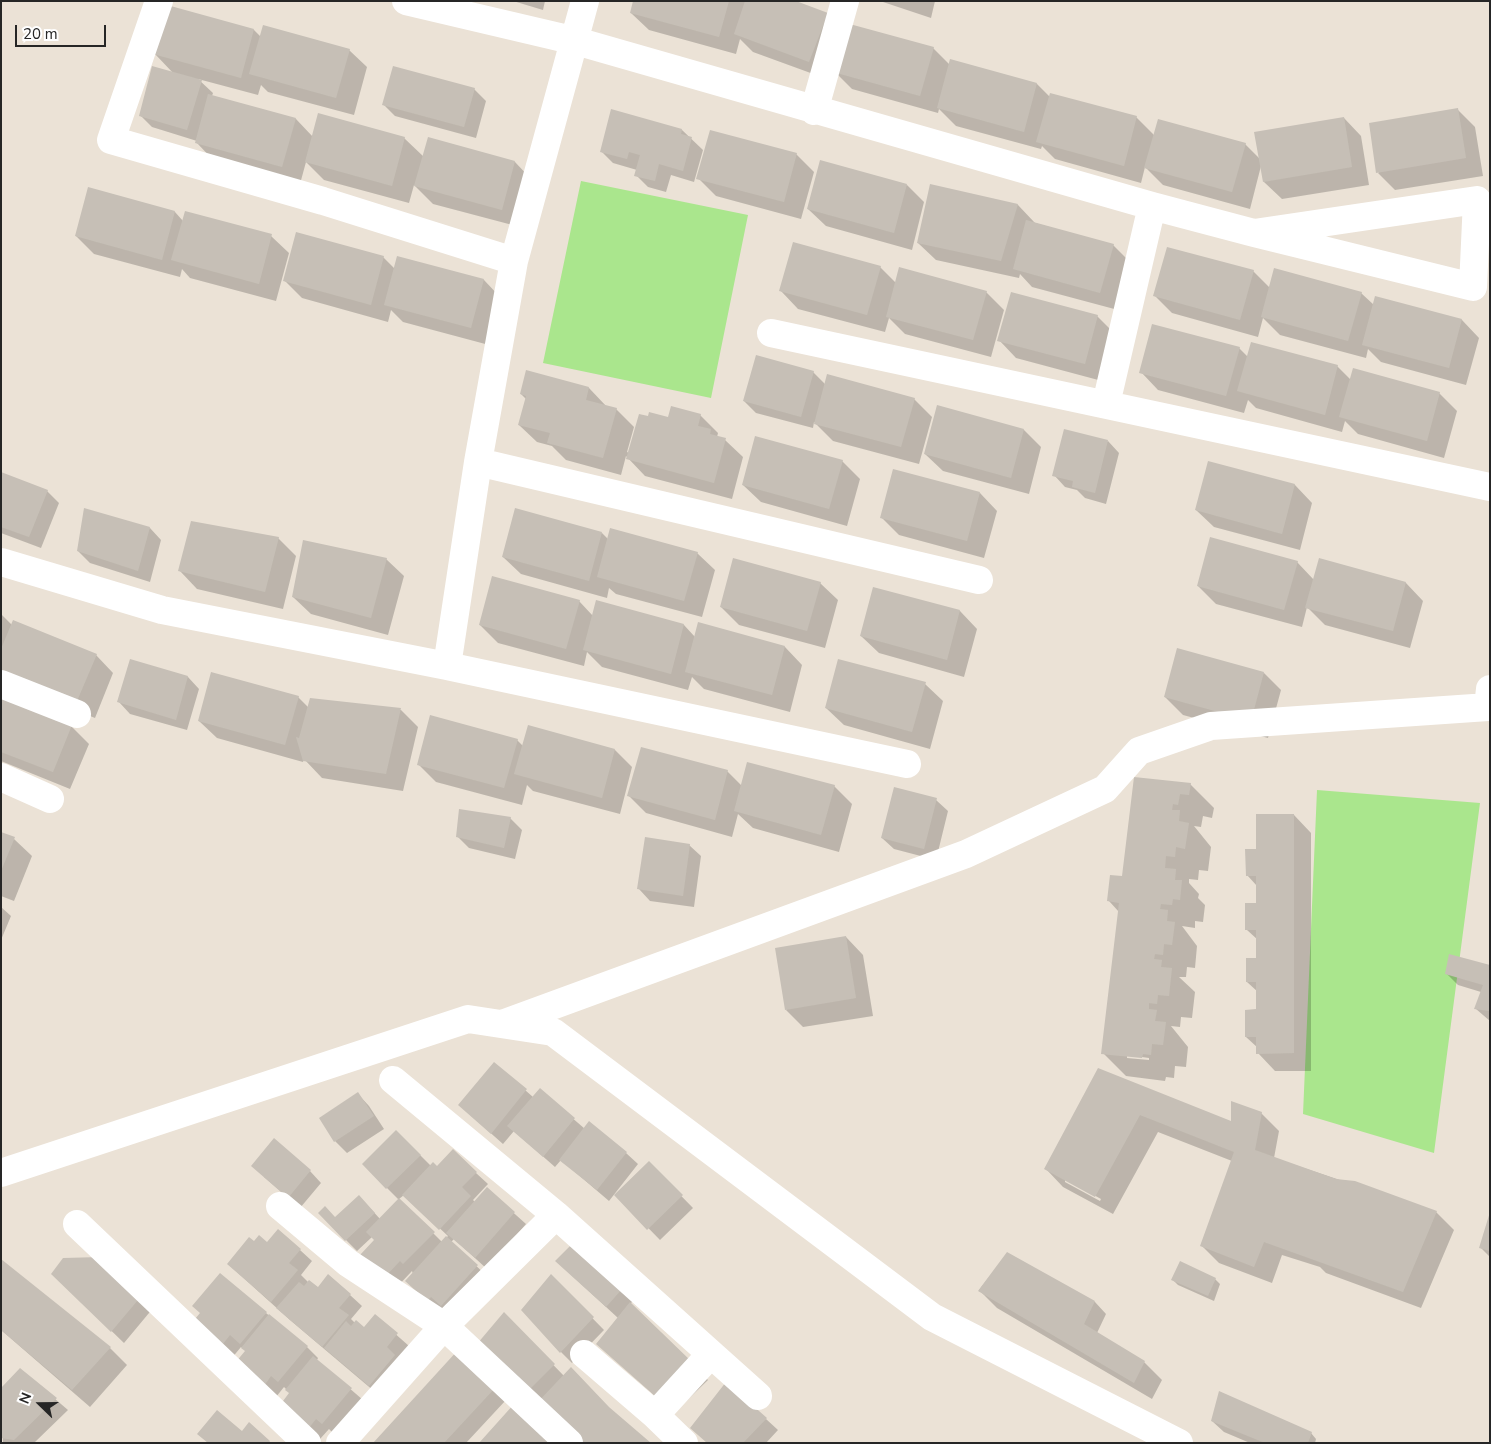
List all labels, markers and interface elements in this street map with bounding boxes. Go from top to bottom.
scale bar [18,15,109,47]
text: 20 m [23,24,58,44]
north arrow [15,1379,65,1429]
text: N [15,1390,36,1407]

